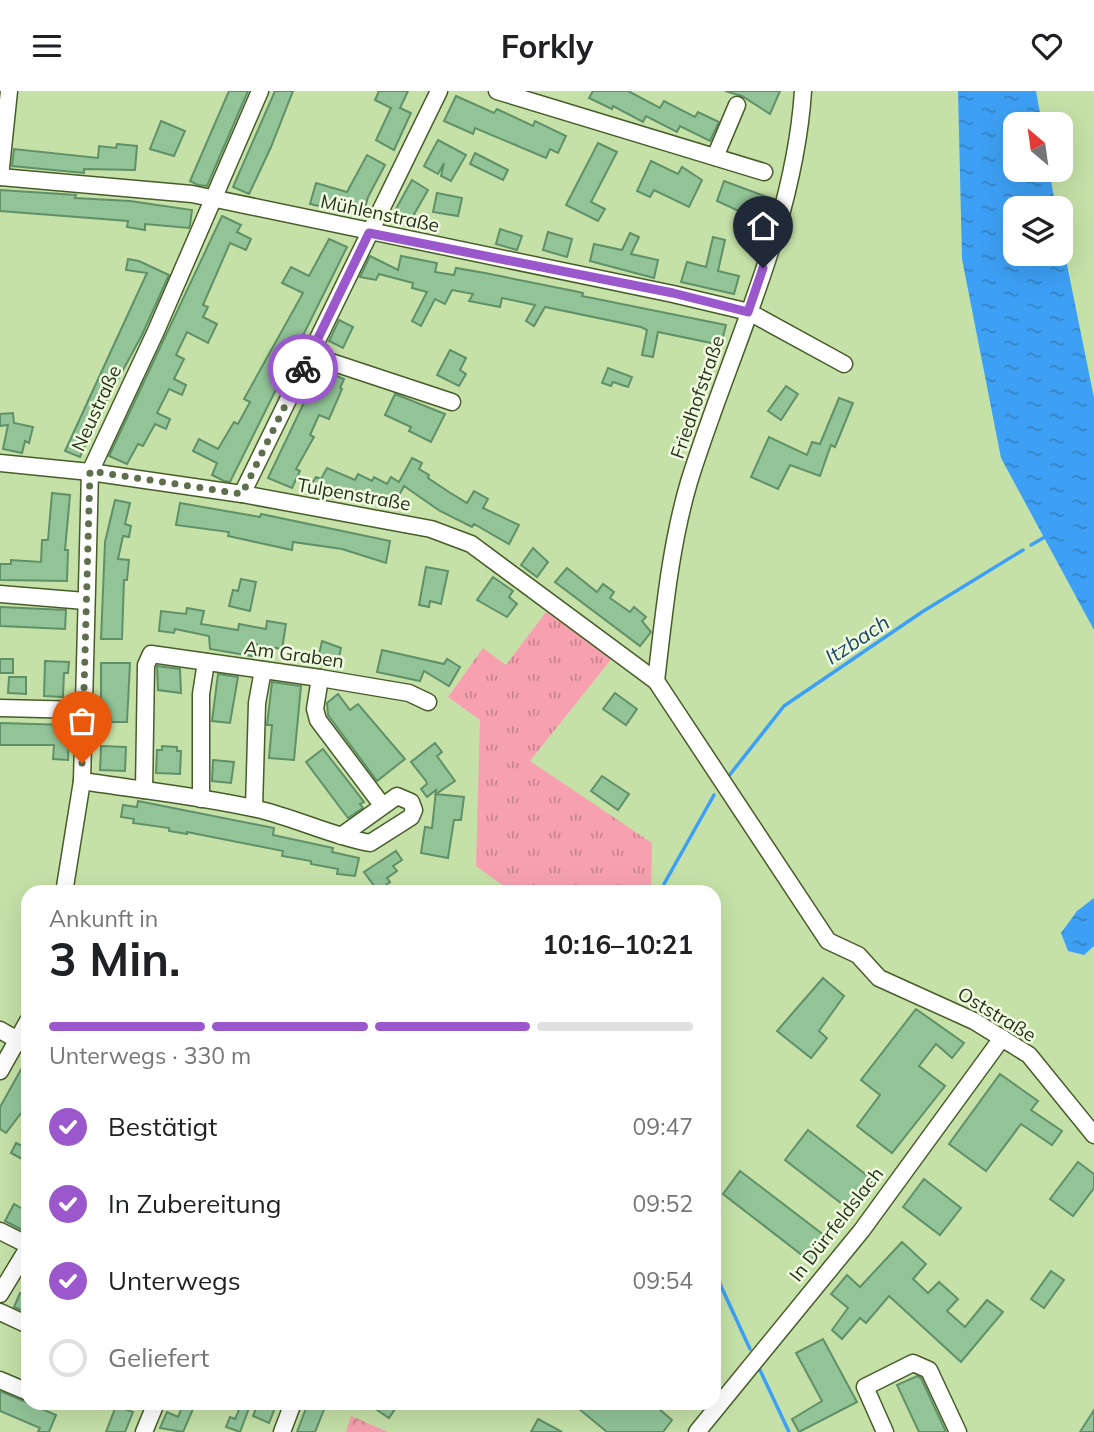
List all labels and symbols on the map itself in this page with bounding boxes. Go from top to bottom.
north arrow [1003,112,1073,182]
street label: Mühlenstraße [318,189,442,237]
pin [733,196,793,268]
street label: Friedhofstraße [665,332,729,462]
courier [268,334,338,404]
street label: Neustraße [66,361,126,455]
street label: Tulpenstraße [295,472,413,516]
water label: Itzbach [820,609,894,669]
street label: Am Graben [243,635,345,673]
pin [52,691,112,763]
street label: Oststraße [953,981,1041,1047]
street label: In Dürrfeldslach [784,1162,888,1286]

